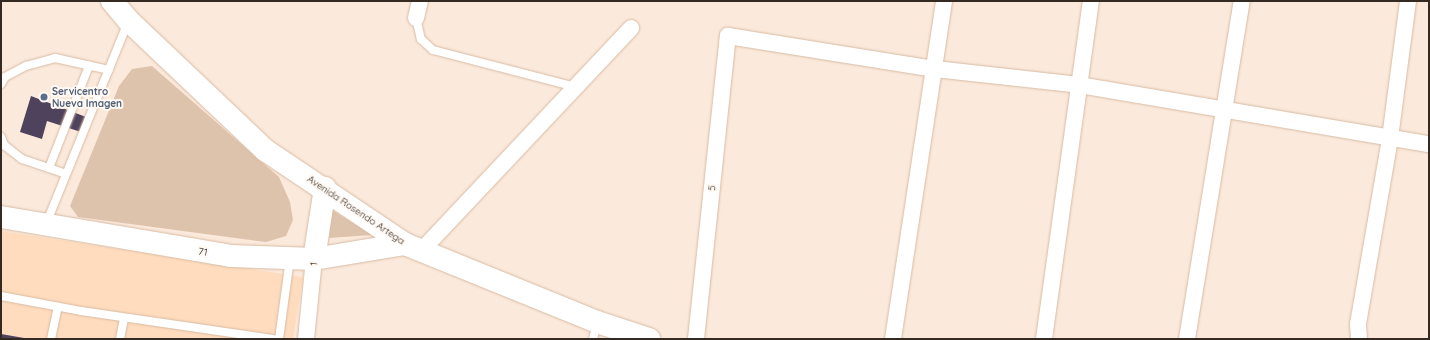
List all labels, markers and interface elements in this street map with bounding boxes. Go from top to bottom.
place label: Servicentro Nueva Imagen [52,85,122,108]
marker: Servicentro Nueva Imagen [39,92,49,102]
street label: Avenida Rosendo Artega [305,173,407,247]
street label: 5 [706,185,718,191]
street label: 71 [197,245,209,259]
street label: 1 [308,261,320,267]

